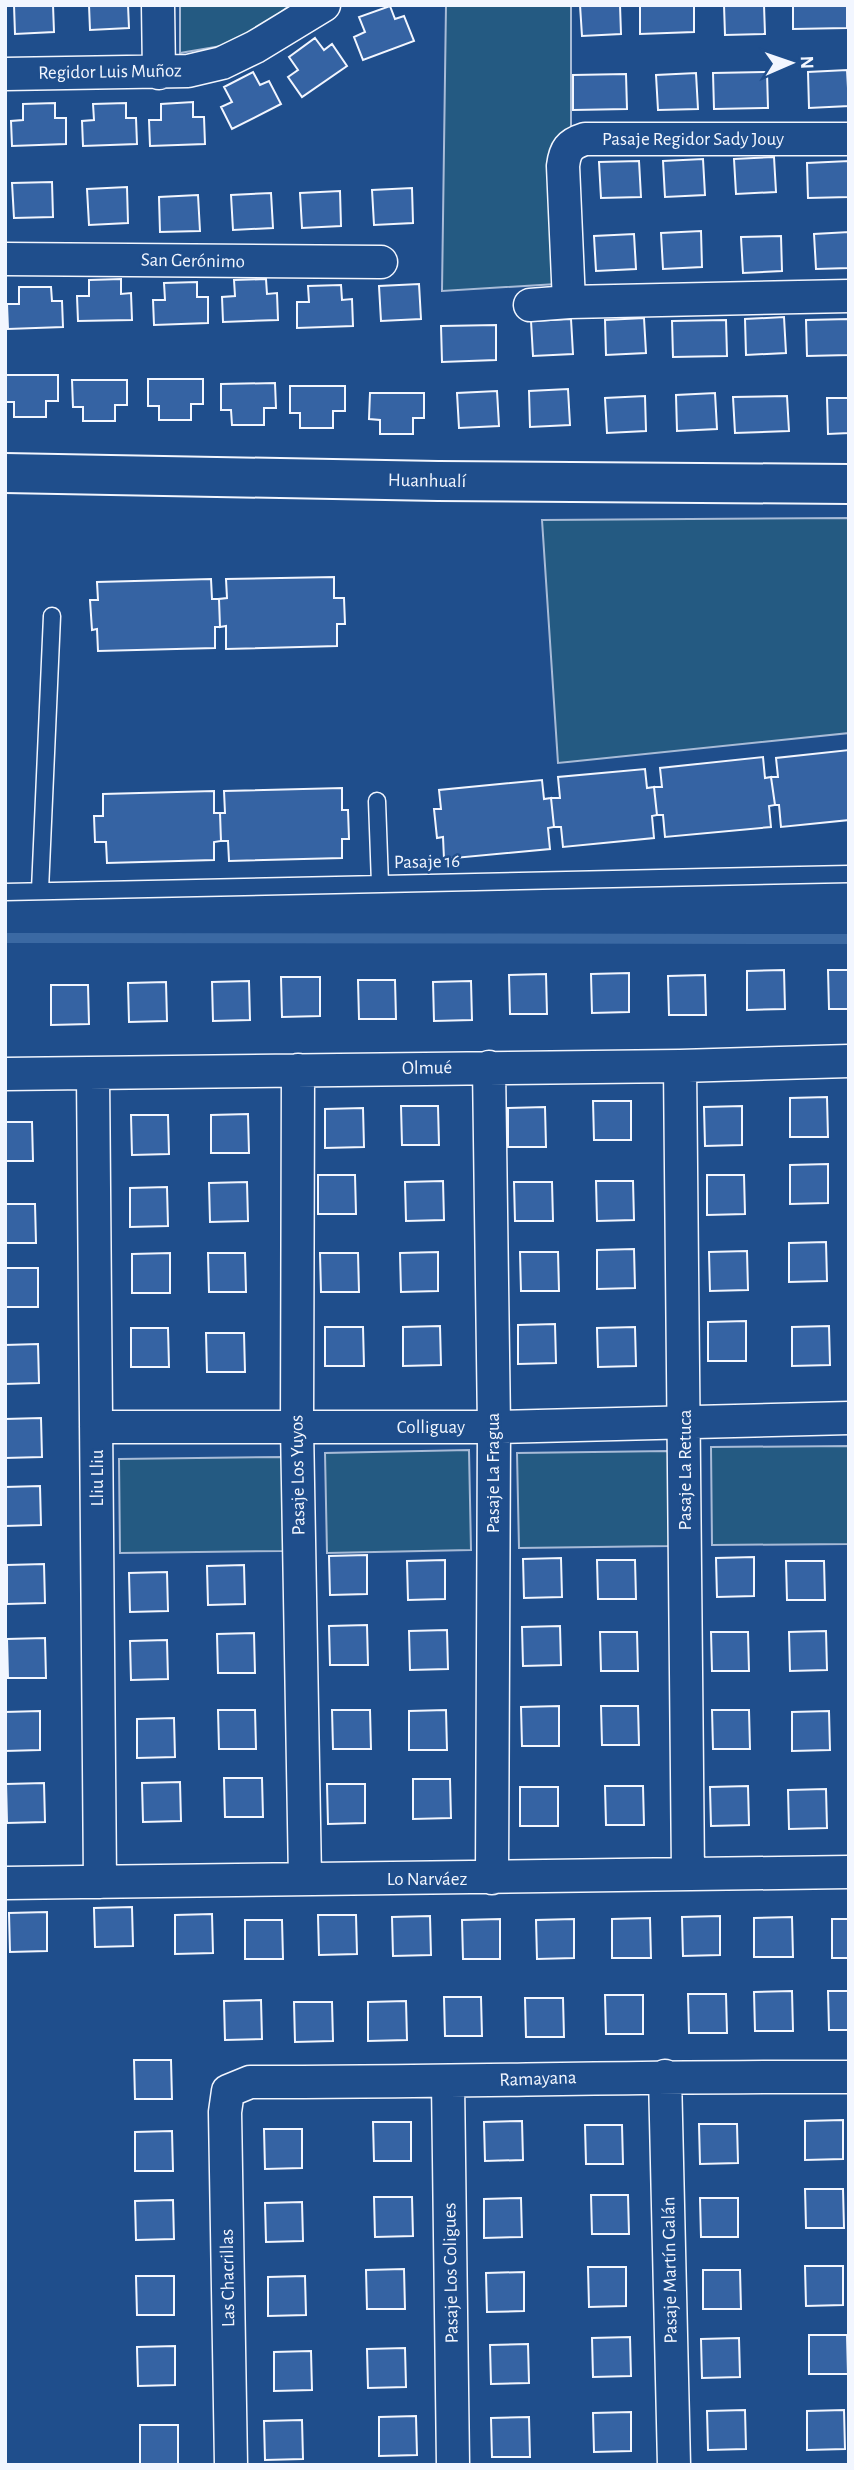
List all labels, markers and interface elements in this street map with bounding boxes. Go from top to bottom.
north arrow [756,28,826,98]
text: N [797,56,816,69]
street label: Regidor Luis Muñoz [38,61,182,83]
street label: Pasaje Regidor Sady Jouy [602,130,784,149]
street label: San Gerónimo [141,251,245,271]
street label: Huanhualí [388,471,467,491]
street label: Pasaje 16 [394,852,460,872]
street label: Olmué [402,1058,452,1078]
street label: Pasaje La Retuca [676,1409,695,1530]
street label: Pasaje La Fragua [484,1412,503,1533]
street label: Pasaje Los Yuyos [287,1415,309,1535]
street label: Colliguay [397,1418,465,1437]
street label: Lliu Lliu [88,1449,107,1506]
street label: Lo Narváez [387,1870,468,1889]
street label: Ramayana [499,2068,577,2090]
street label: Pasaje Martín Galán [659,2196,681,2344]
street label: Pasaje Los Coligues [440,2202,462,2344]
street label: Las Chacrillas [218,2229,238,2327]

